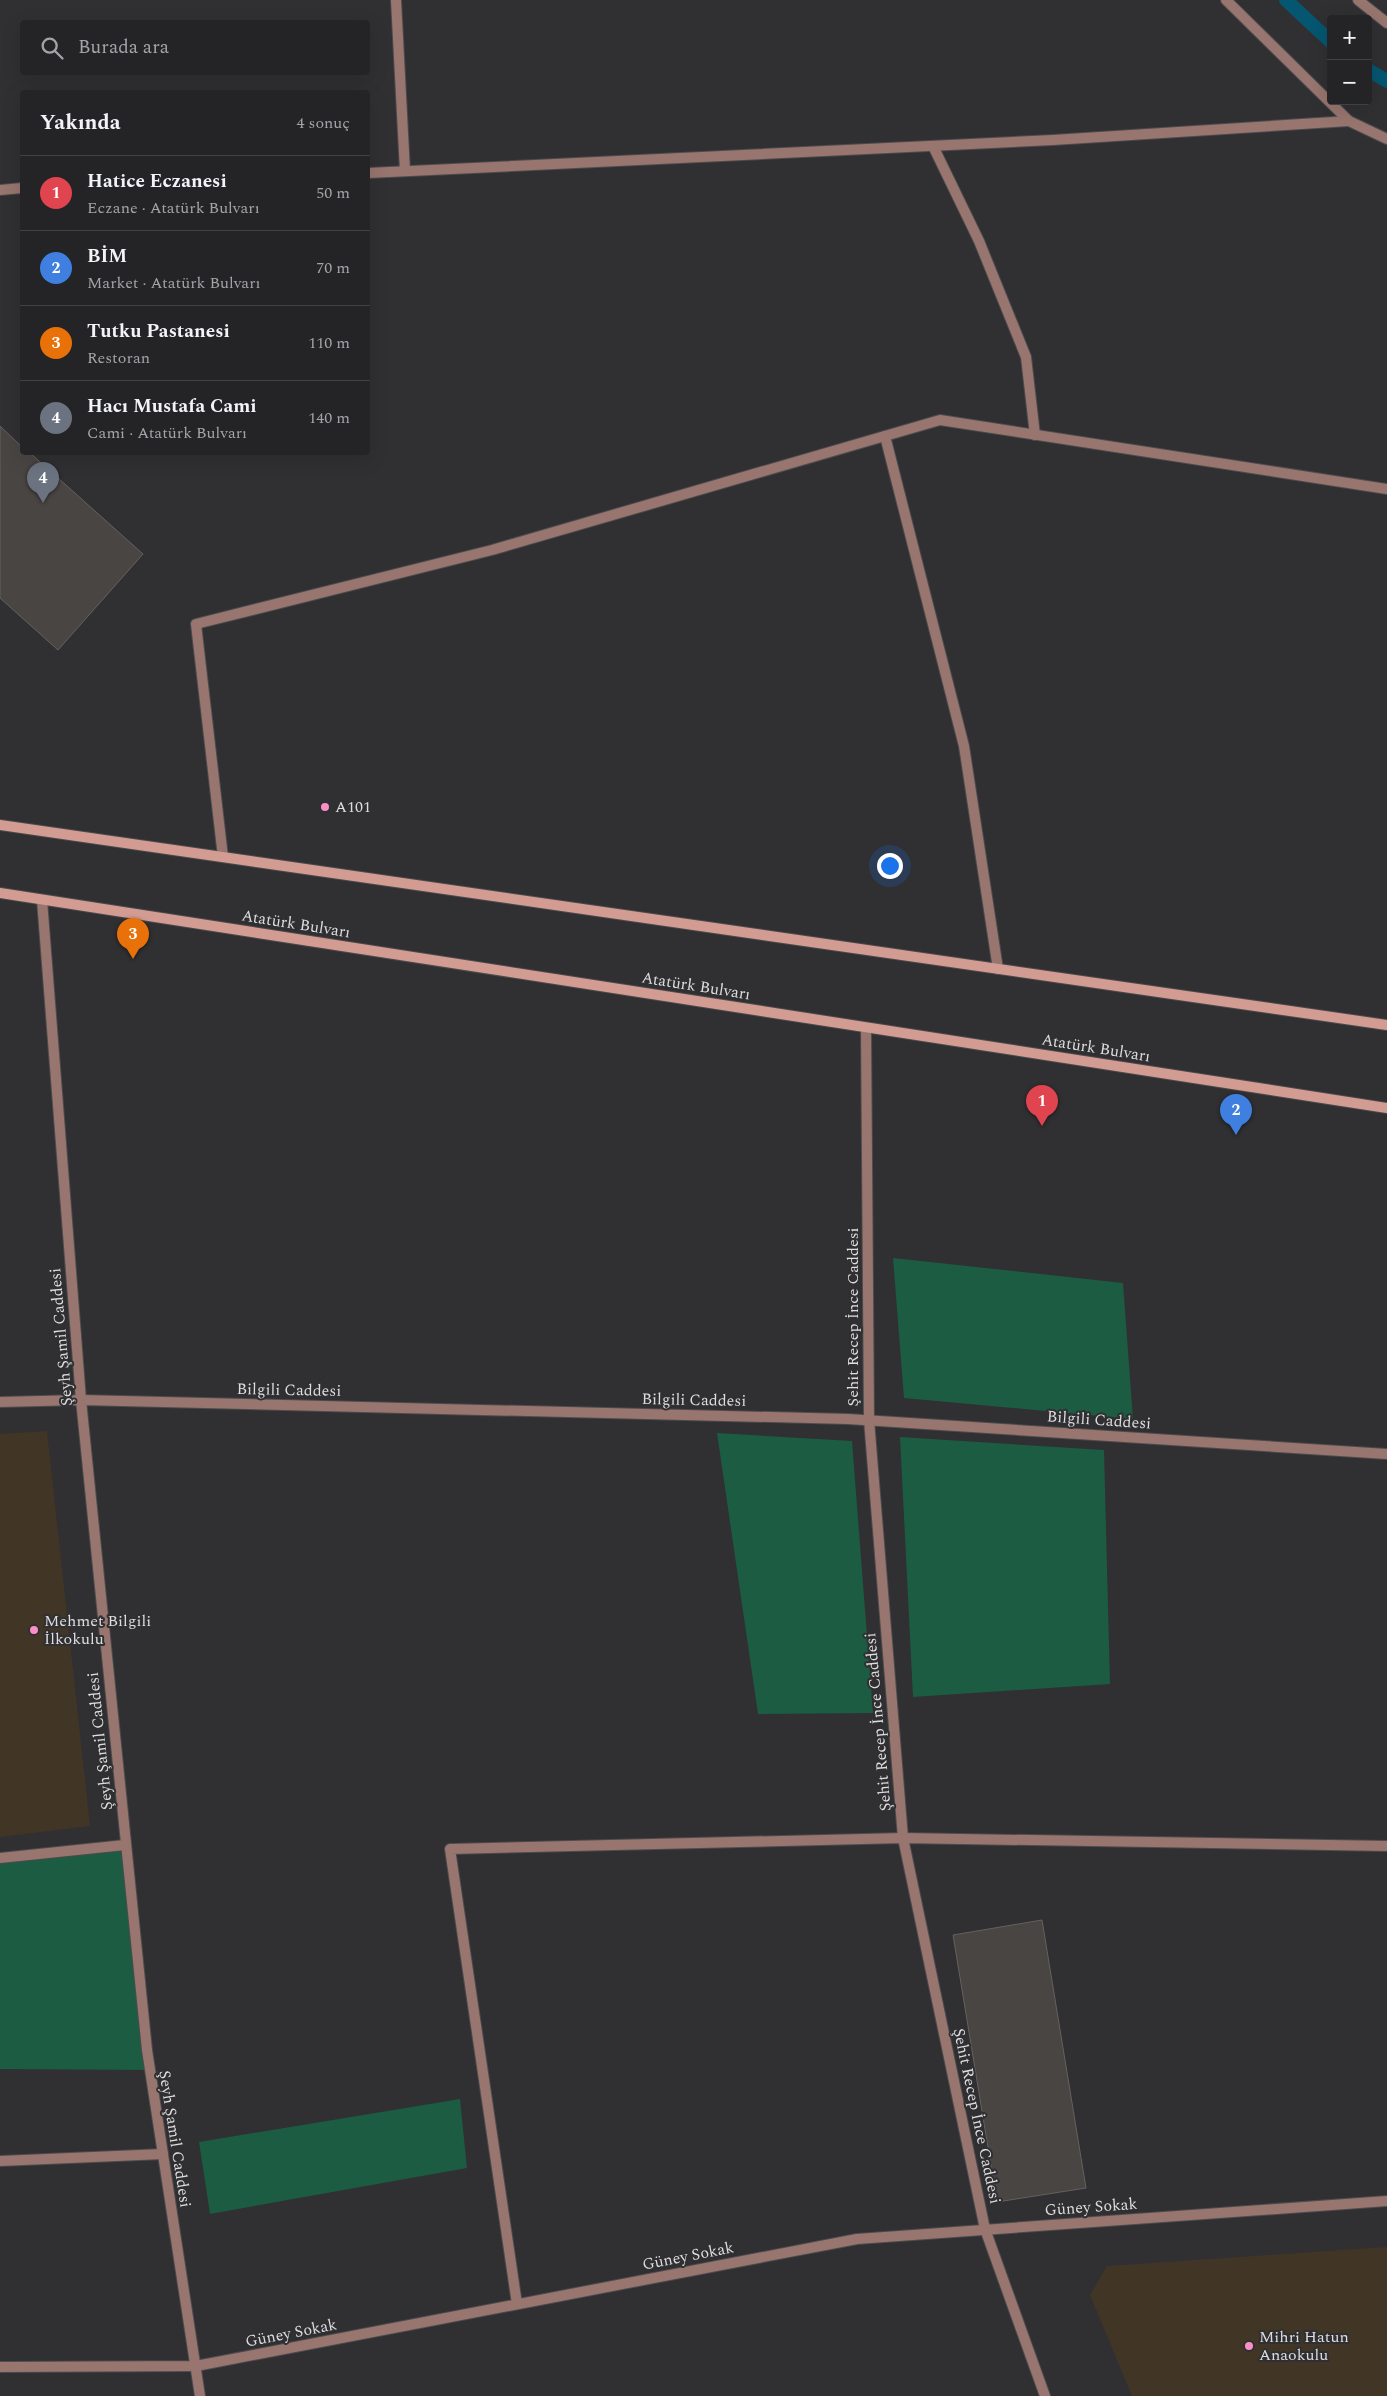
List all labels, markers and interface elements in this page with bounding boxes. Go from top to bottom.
map controls [1327,15,1372,105]
button: + [1327,15,1372,60]
search box [20,20,370,75]
text: Burada ara [78,33,169,62]
icon: search [38,34,66,62]
button: − [1327,60,1372,105]
text: Yakında [40,107,121,139]
text: 4 sonuç [296,111,350,135]
text: Hatice Eczanesi [87,167,227,196]
text: 1 [52,181,60,205]
text: 50 m [316,181,350,205]
text: Eczane · Atatürk Bulvarı [87,196,260,220]
text: BİM [87,242,127,271]
text: 2 [52,256,60,280]
text: 70 m [316,256,350,280]
text: Market · Atatürk Bulvarı [87,271,261,295]
text: Tutku Pastanesi [87,317,230,346]
text: 3 [52,331,60,355]
text: 110 m [308,331,350,355]
text: Restoran [87,346,150,370]
text: Hacı Mustafa Cami [87,392,257,421]
text: 4 [52,406,60,430]
text: 140 m [308,406,350,430]
text: Cami · Atatürk Bulvarı [87,421,247,445]
pin: 4 [27,462,59,503]
place label: A101 [335,795,371,819]
marker: A101 [319,801,331,813]
your location [877,853,903,879]
street label: Atatürk Bulvarı [240,904,352,944]
pin: 3 [117,918,149,959]
street label: Atatürk Bulvarı [640,966,752,1006]
street label: Atatürk Bulvarı [1040,1028,1152,1068]
pin: 1 [1026,1085,1058,1126]
pin: 2 [1220,1094,1252,1135]
street label: Şehit Recep İnce Caddesi [841,1227,865,1407]
street label: Şeyh Şamil Caddesi [43,1267,79,1407]
street label: Bilgili Caddesi [236,1377,342,1403]
street label: Bilgili Caddesi [641,1387,747,1413]
street label: Bilgili Caddesi [1046,1404,1152,1436]
place label: Mehmet Bilgili İlkokulu [44,1609,151,1651]
marker: Mehmet Bilgili İlkokulu [28,1624,40,1636]
street label: Şehit Recep İnce Caddesi [858,1632,898,1812]
street label: Şeyh Şamil Caddesi [81,1671,119,1811]
street label: Şehit Recep İnce Caddesi [947,2026,1007,2206]
street label: Şeyh Şamil Caddesi [152,2069,198,2209]
street label: Güney Sokak [1044,2192,1138,2222]
street label: Güney Sokak [640,2235,736,2277]
street label: Güney Sokak [243,2312,339,2354]
place label: Mihri Hatun Anaokulu [1259,2325,1349,2367]
marker: Mihri Hatun Anaokulu [1243,2340,1255,2352]

